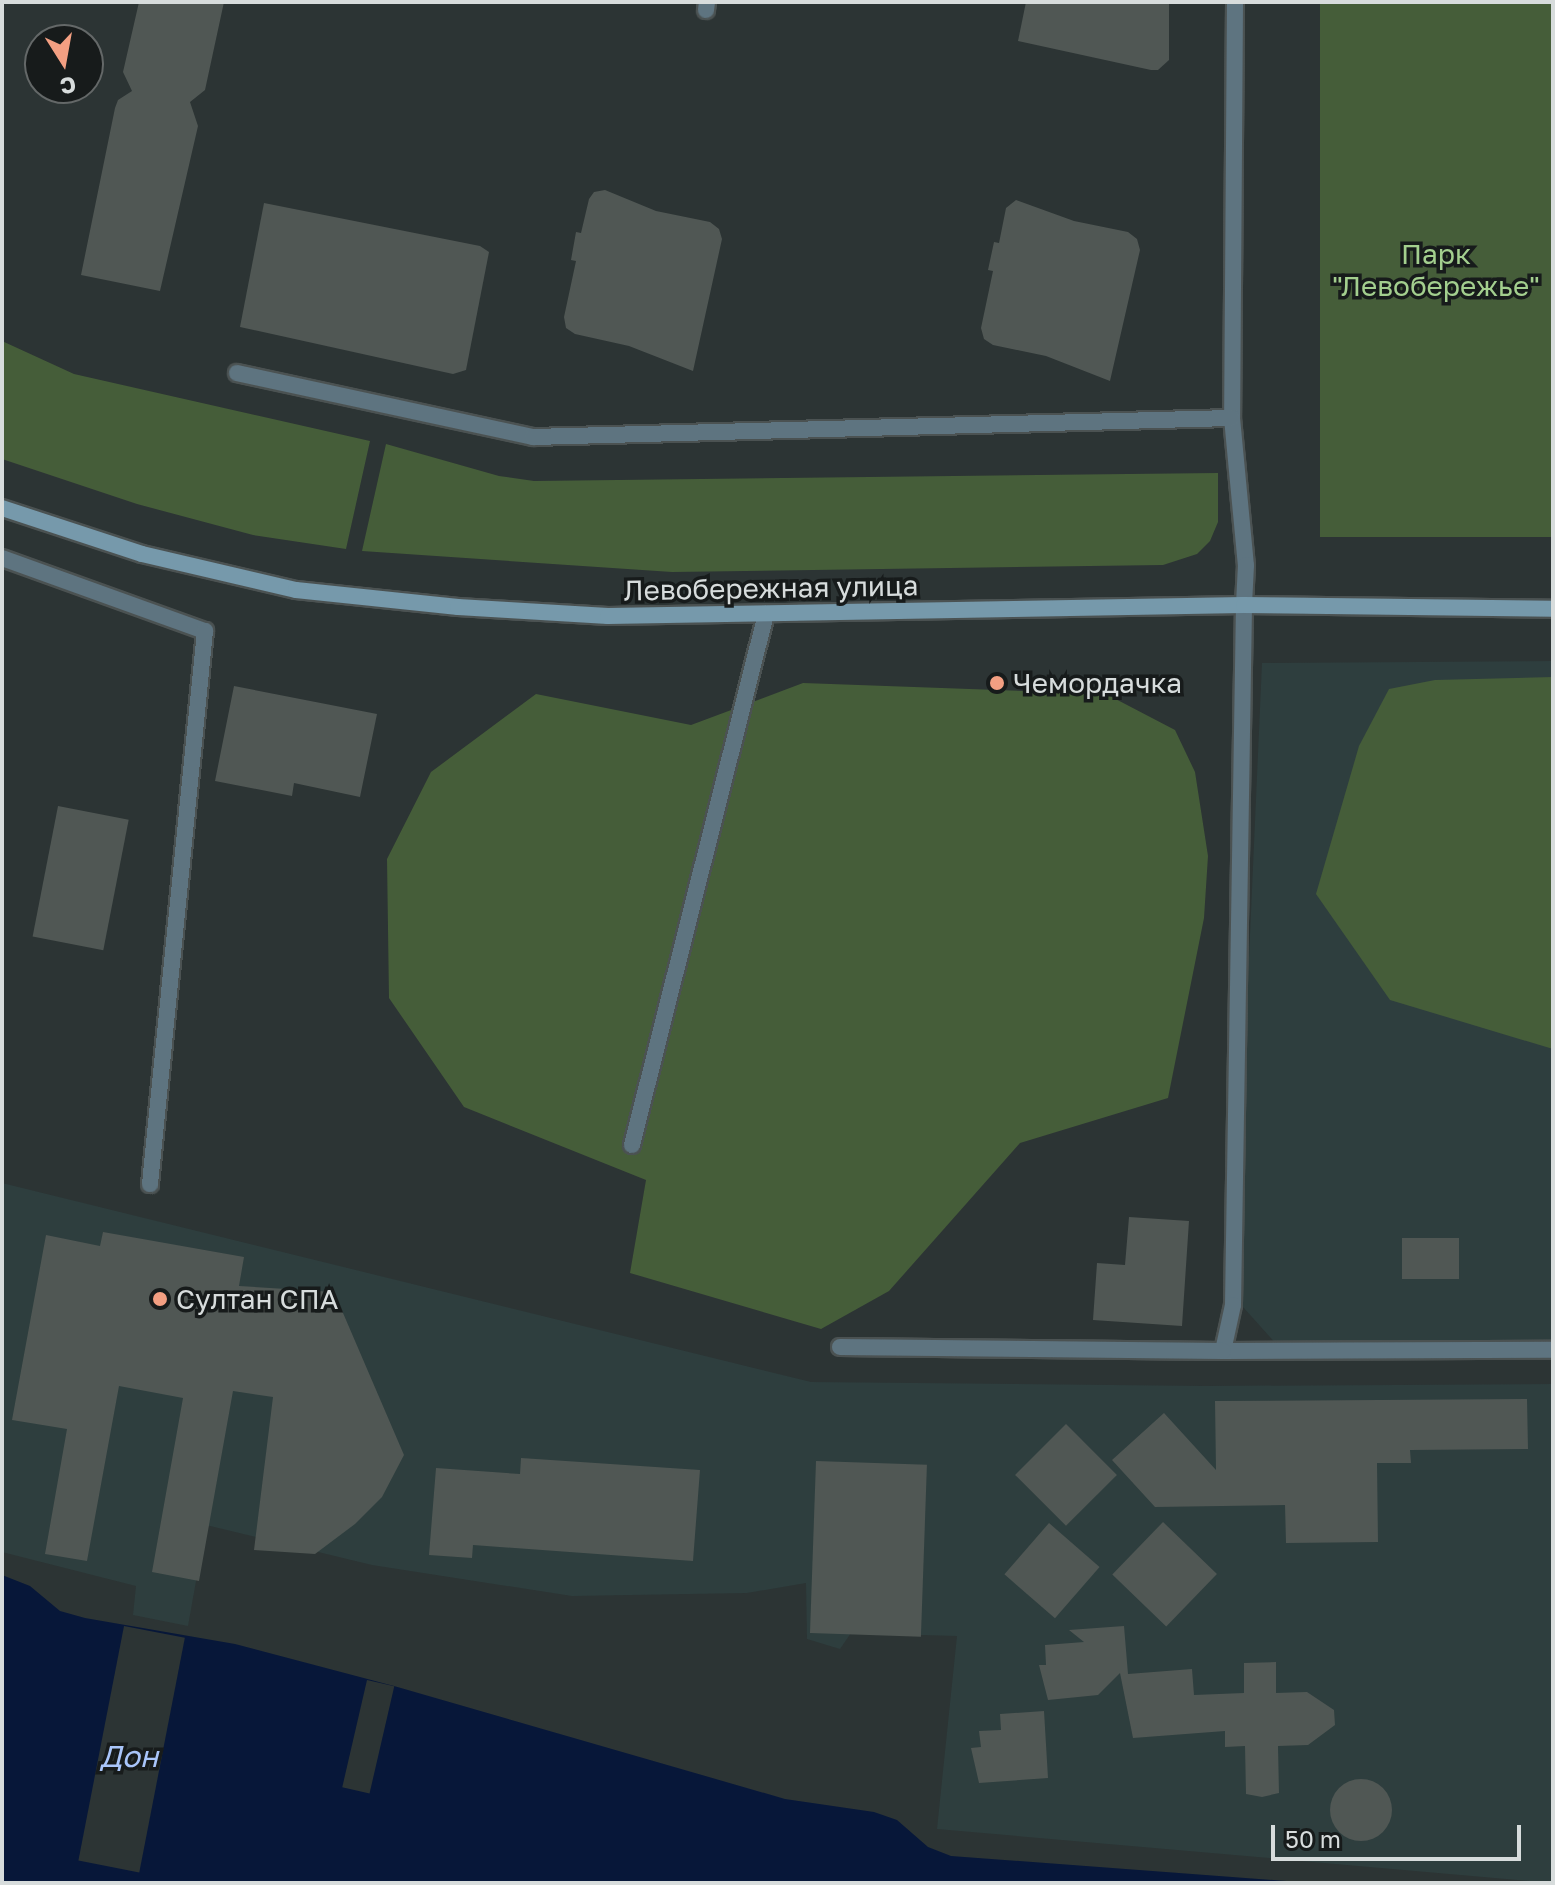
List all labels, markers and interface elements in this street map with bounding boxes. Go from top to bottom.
north arrow [24,24,104,104]
text: С [58,71,79,101]
park label: Парк "Левобережье" [1332,237,1540,303]
street label: Левобережная улица [623,569,919,607]
place label: Чемордачка [1013,666,1182,700]
marker: Чемордачка [988,674,1006,692]
place label: Султан СПА [176,1282,338,1316]
marker: Султан СПА [151,1290,169,1308]
water label: Дон [100,1738,158,1774]
scale bar [1275,1809,1525,1859]
text: 50 m [1285,1824,1341,1853]

